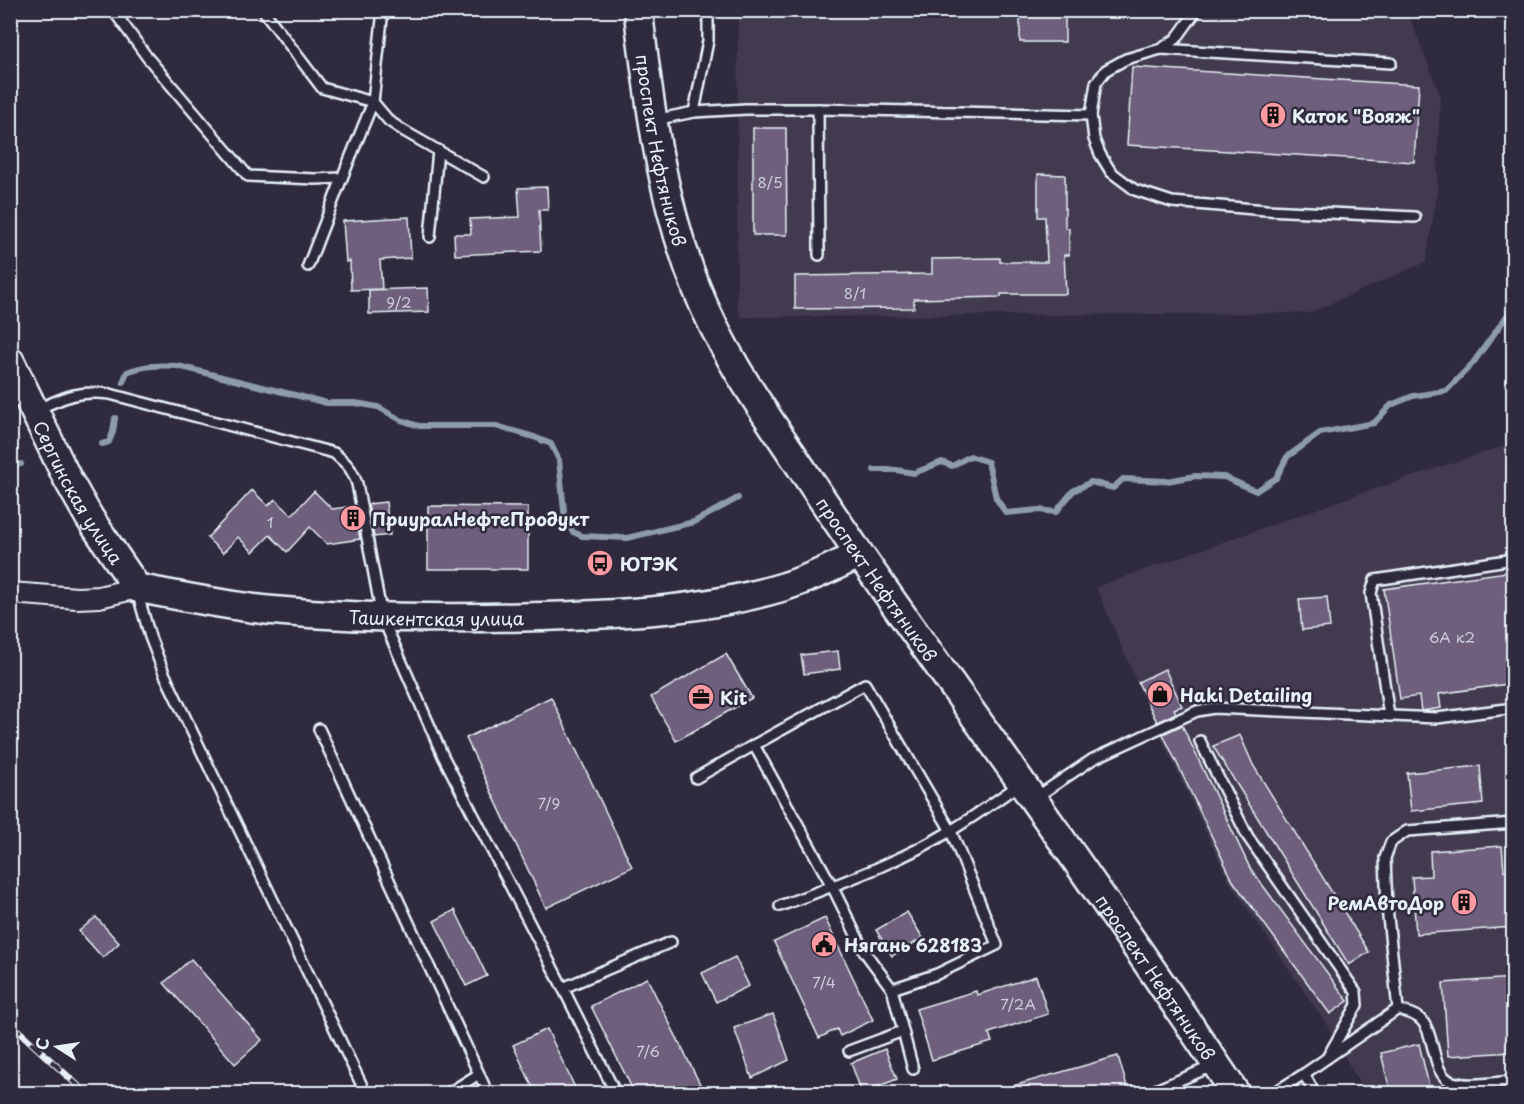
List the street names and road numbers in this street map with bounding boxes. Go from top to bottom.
street label: проспект Нефтяников [630,52,694,249]
street label: Сергинская улица [27,416,131,570]
street label: проспект Нефтяников [811,491,944,667]
street label: Ташкентская улица [348,602,525,631]
street label: проспект Нефтяников [1090,888,1223,1065]

